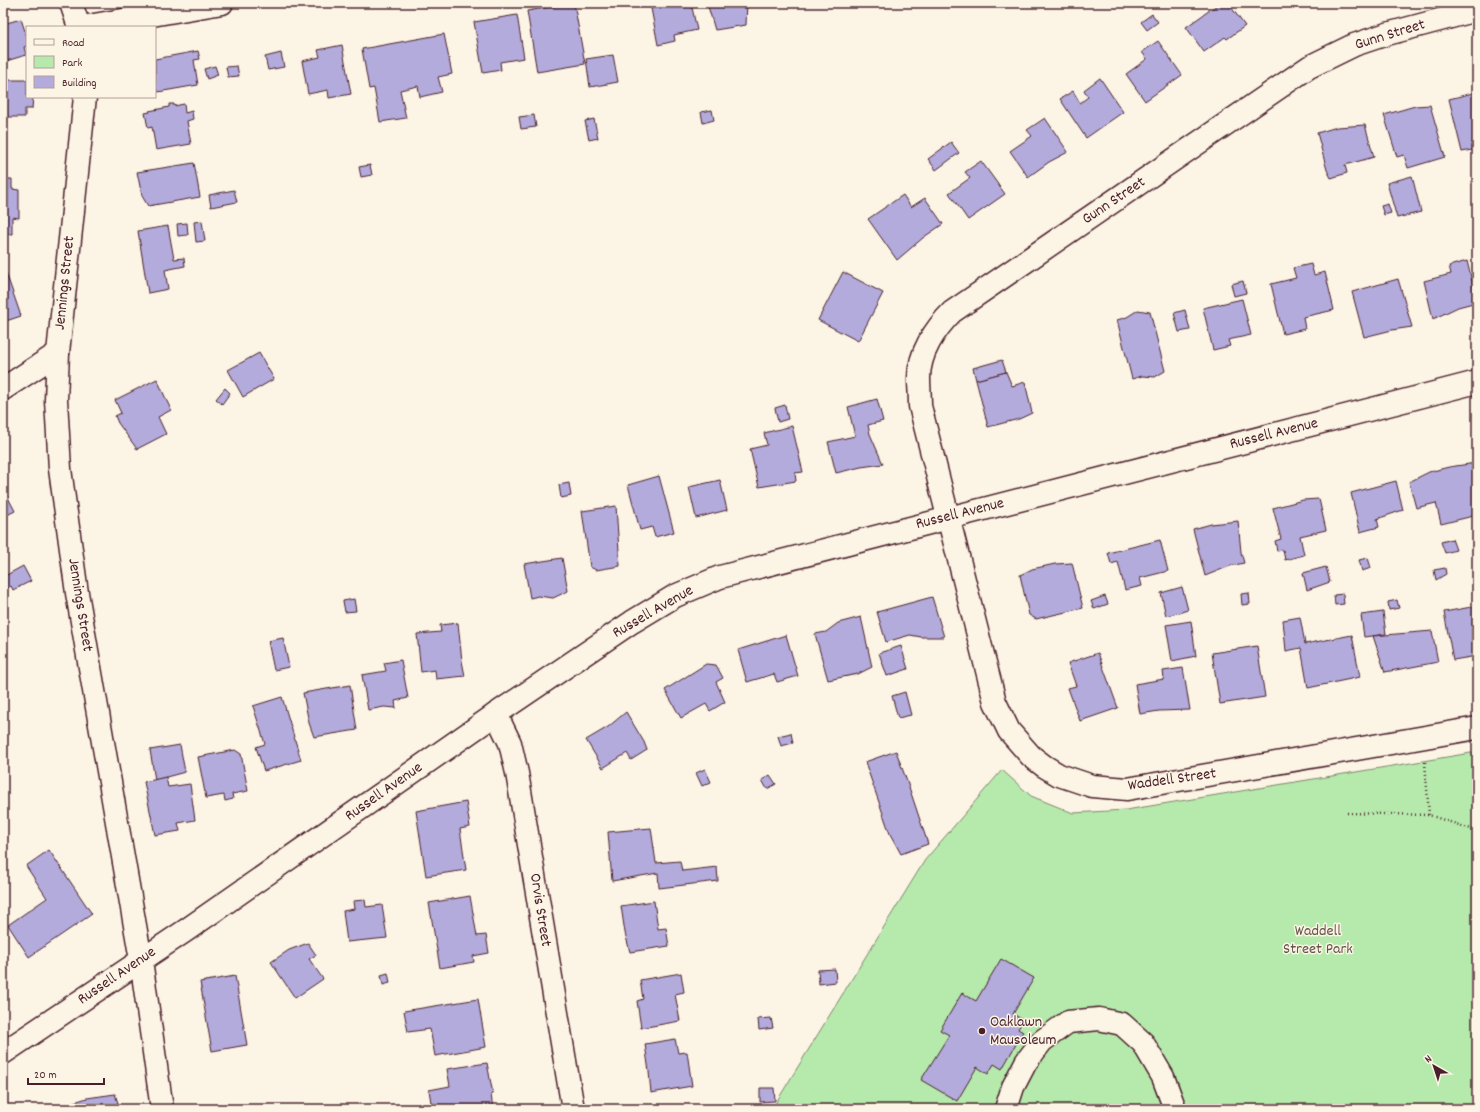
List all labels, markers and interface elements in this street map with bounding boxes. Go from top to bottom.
street label: Gunn Street [1352,13,1428,57]
legend [26,26,156,98]
text: Road [62,35,84,52]
text: Park [62,55,83,72]
text: Building [62,75,97,92]
street label: Gunn Street [1078,171,1150,231]
street label: Jennings Street [49,235,81,331]
street label: Russell Avenue [1227,412,1321,456]
street label: Russell Avenue [913,492,1007,536]
street label: Jennings Street [61,557,99,653]
street label: Russell Avenue [608,579,698,645]
street label: Russell Avenue [340,757,428,827]
street label: Waddell Street [1126,762,1218,798]
street label: Orvis Street [523,872,557,948]
park label: Waddell Street Park [1283,920,1353,961]
street label: Russell Avenue [73,941,161,1011]
place label: Oaklawn Mausoleum [990,1011,1056,1052]
marker: Oaklawn Mausoleum [977,1026,987,1036]
north arrow [1414,1046,1454,1086]
text: N [1422,1052,1437,1068]
scale bar [28,1060,104,1086]
text: 20 m [34,1067,57,1084]

